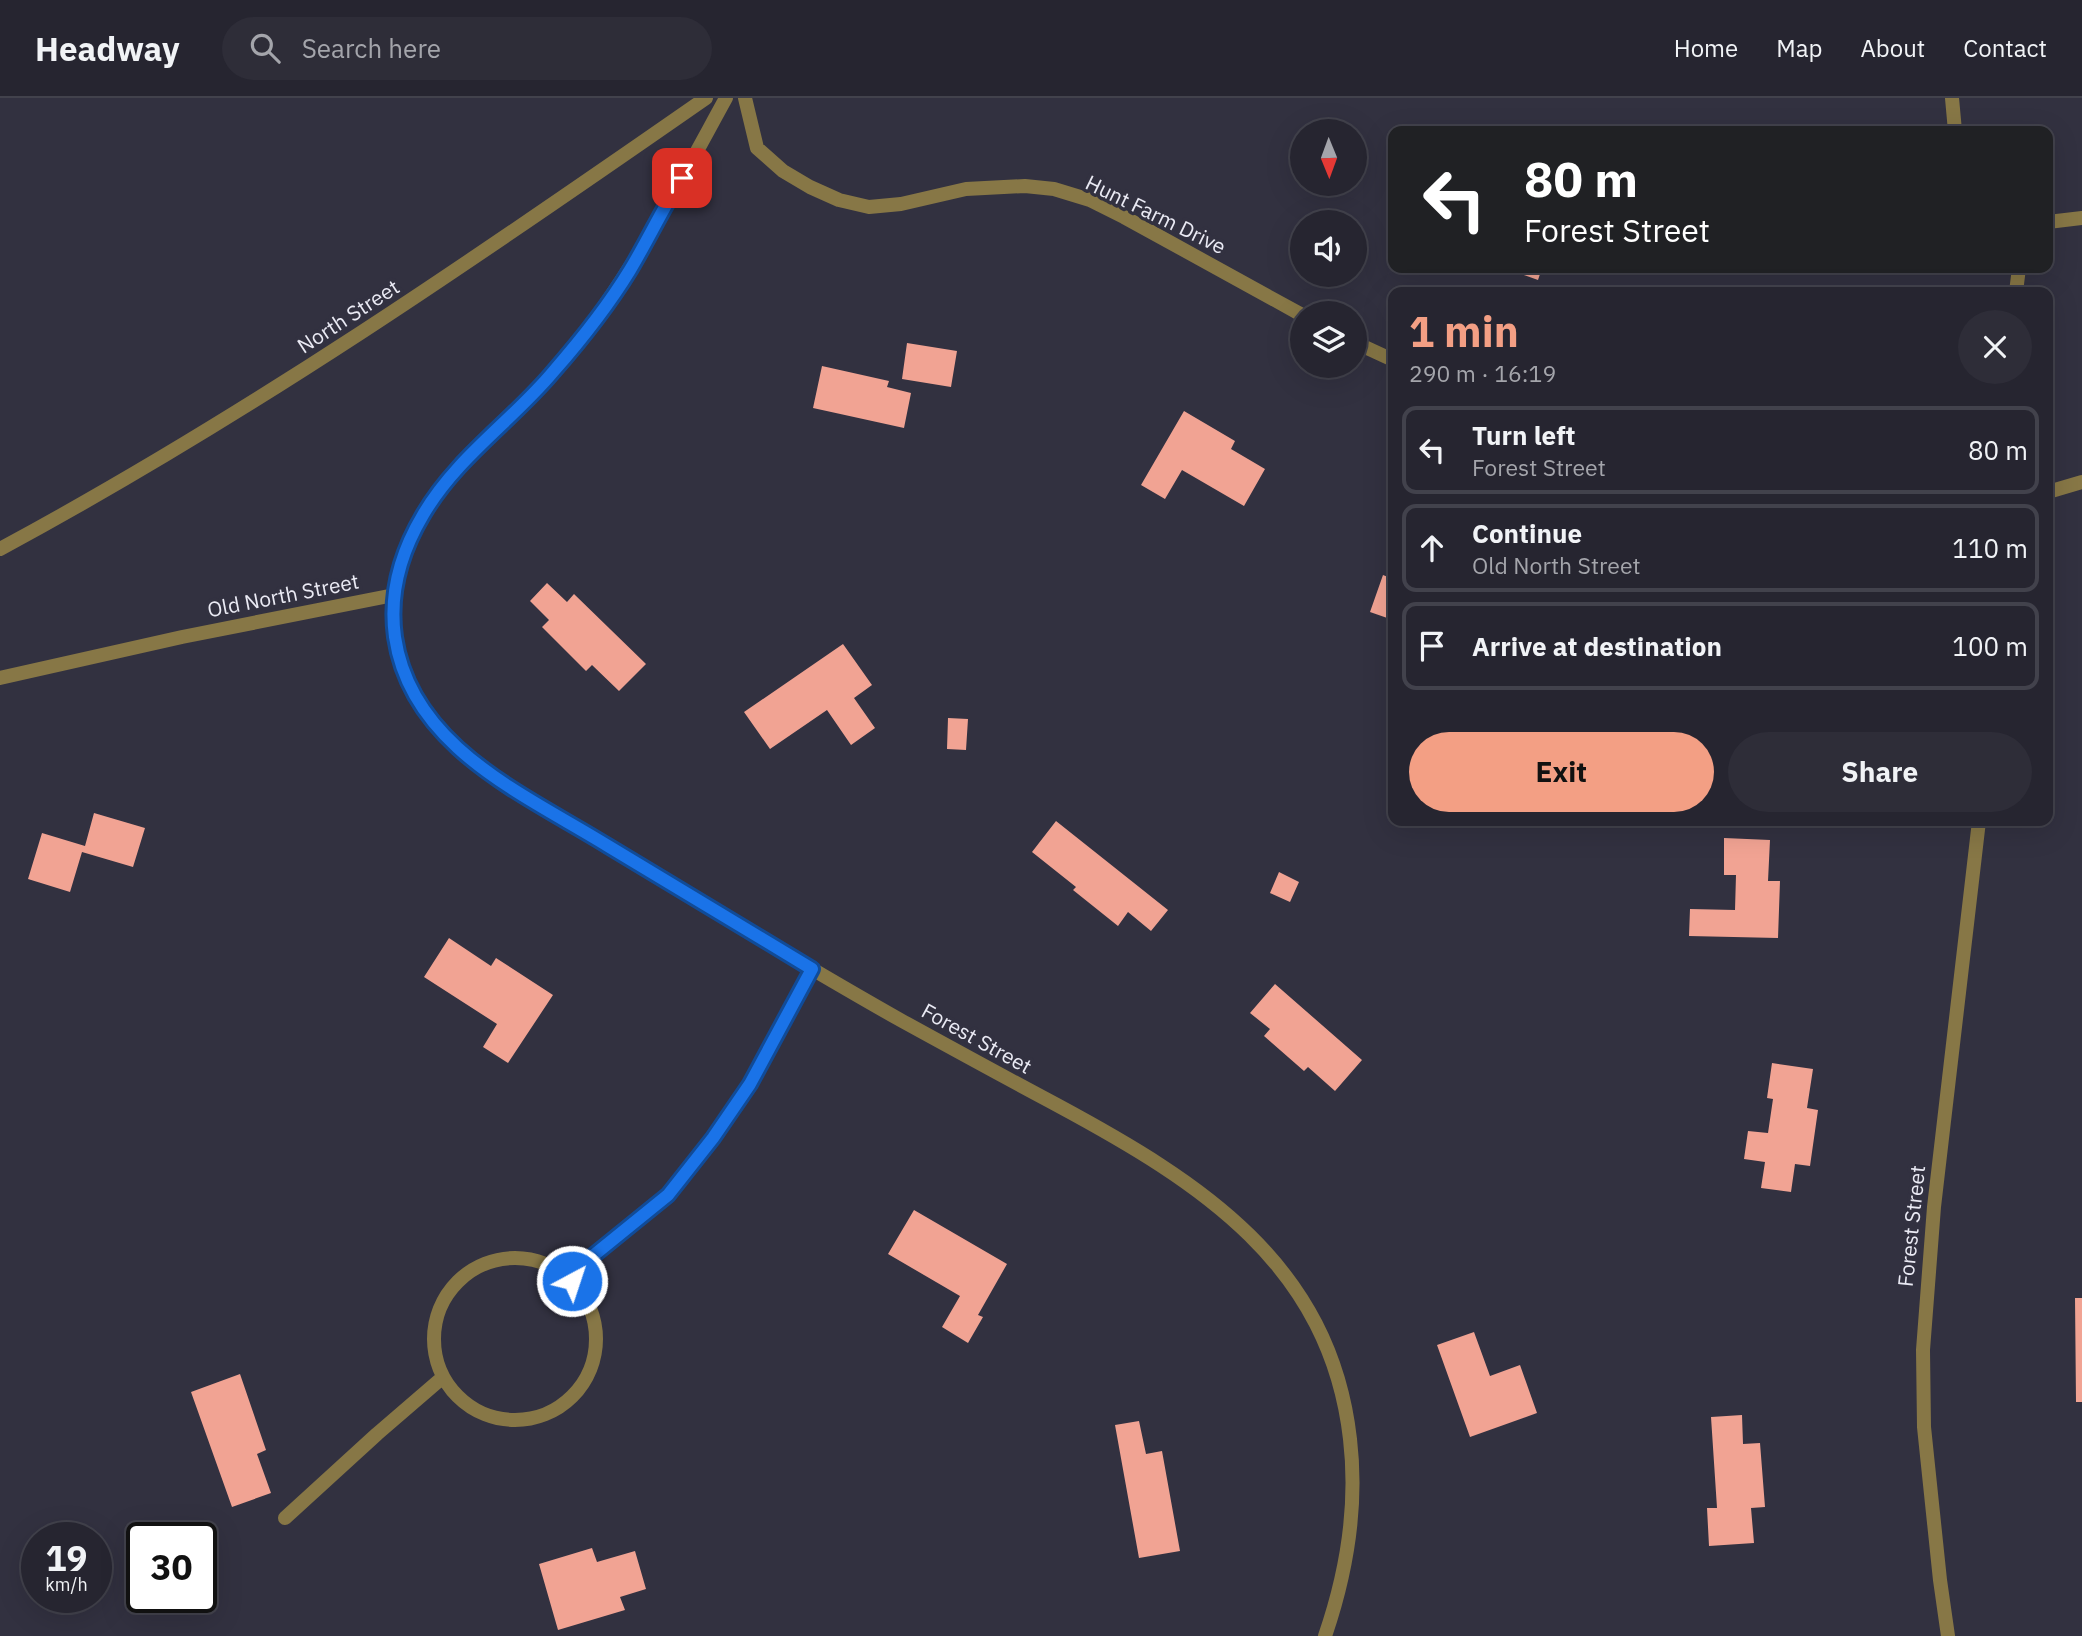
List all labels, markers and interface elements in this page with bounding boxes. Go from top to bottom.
search box [222,17,712,80]
text: Headway [35,27,180,70]
icon: search [246,29,284,67]
text: Search here [302,31,441,65]
text: Home [1674,32,1738,64]
text: Map [1776,32,1822,64]
text: About [1860,32,1925,64]
text: Contact [1963,32,2047,64]
north arrow [1290,119,1367,196]
map controls [1290,119,1367,378]
text: 80 m [1524,147,1638,210]
pin [652,148,712,208]
icon: left [1409,154,1500,245]
icon: arrive [663,159,701,197]
street label: Hunt Farm Drive [1081,168,1231,260]
text: Forest Street [1524,209,1710,251]
button: sound [1290,210,1367,287]
street label: North Street [292,273,404,359]
button: layers [1290,301,1367,378]
text: 1 min [1409,304,1519,359]
button: close [1958,310,2032,384]
text: 290 m · 16:19 [1409,358,1556,388]
text: Turn left [1472,418,1575,452]
icon: left [1413,431,1451,469]
text: 80 m [1968,433,2028,467]
text: Forest Street [1472,452,1606,482]
text: Continue [1472,516,1582,550]
icon: ahead [1413,529,1451,567]
text: 110 m [1952,531,2028,565]
text: Old North Street [1472,550,1641,580]
street label: Old North Street [205,567,361,623]
icon: arrive [1413,627,1451,665]
text: Arrive at destination [1472,629,1722,663]
text: 100 m [1952,629,2028,663]
button: Exit [1409,732,1714,812]
button: Share [1728,732,2032,812]
street label: Forest Street [917,996,1037,1080]
street label: Forest Street [1891,1164,1931,1288]
position arrow [535,1244,609,1318]
speed limit sign: 30 [126,1522,217,1613]
text: 19 [45,1535,88,1581]
text: km/h [45,1573,88,1596]

